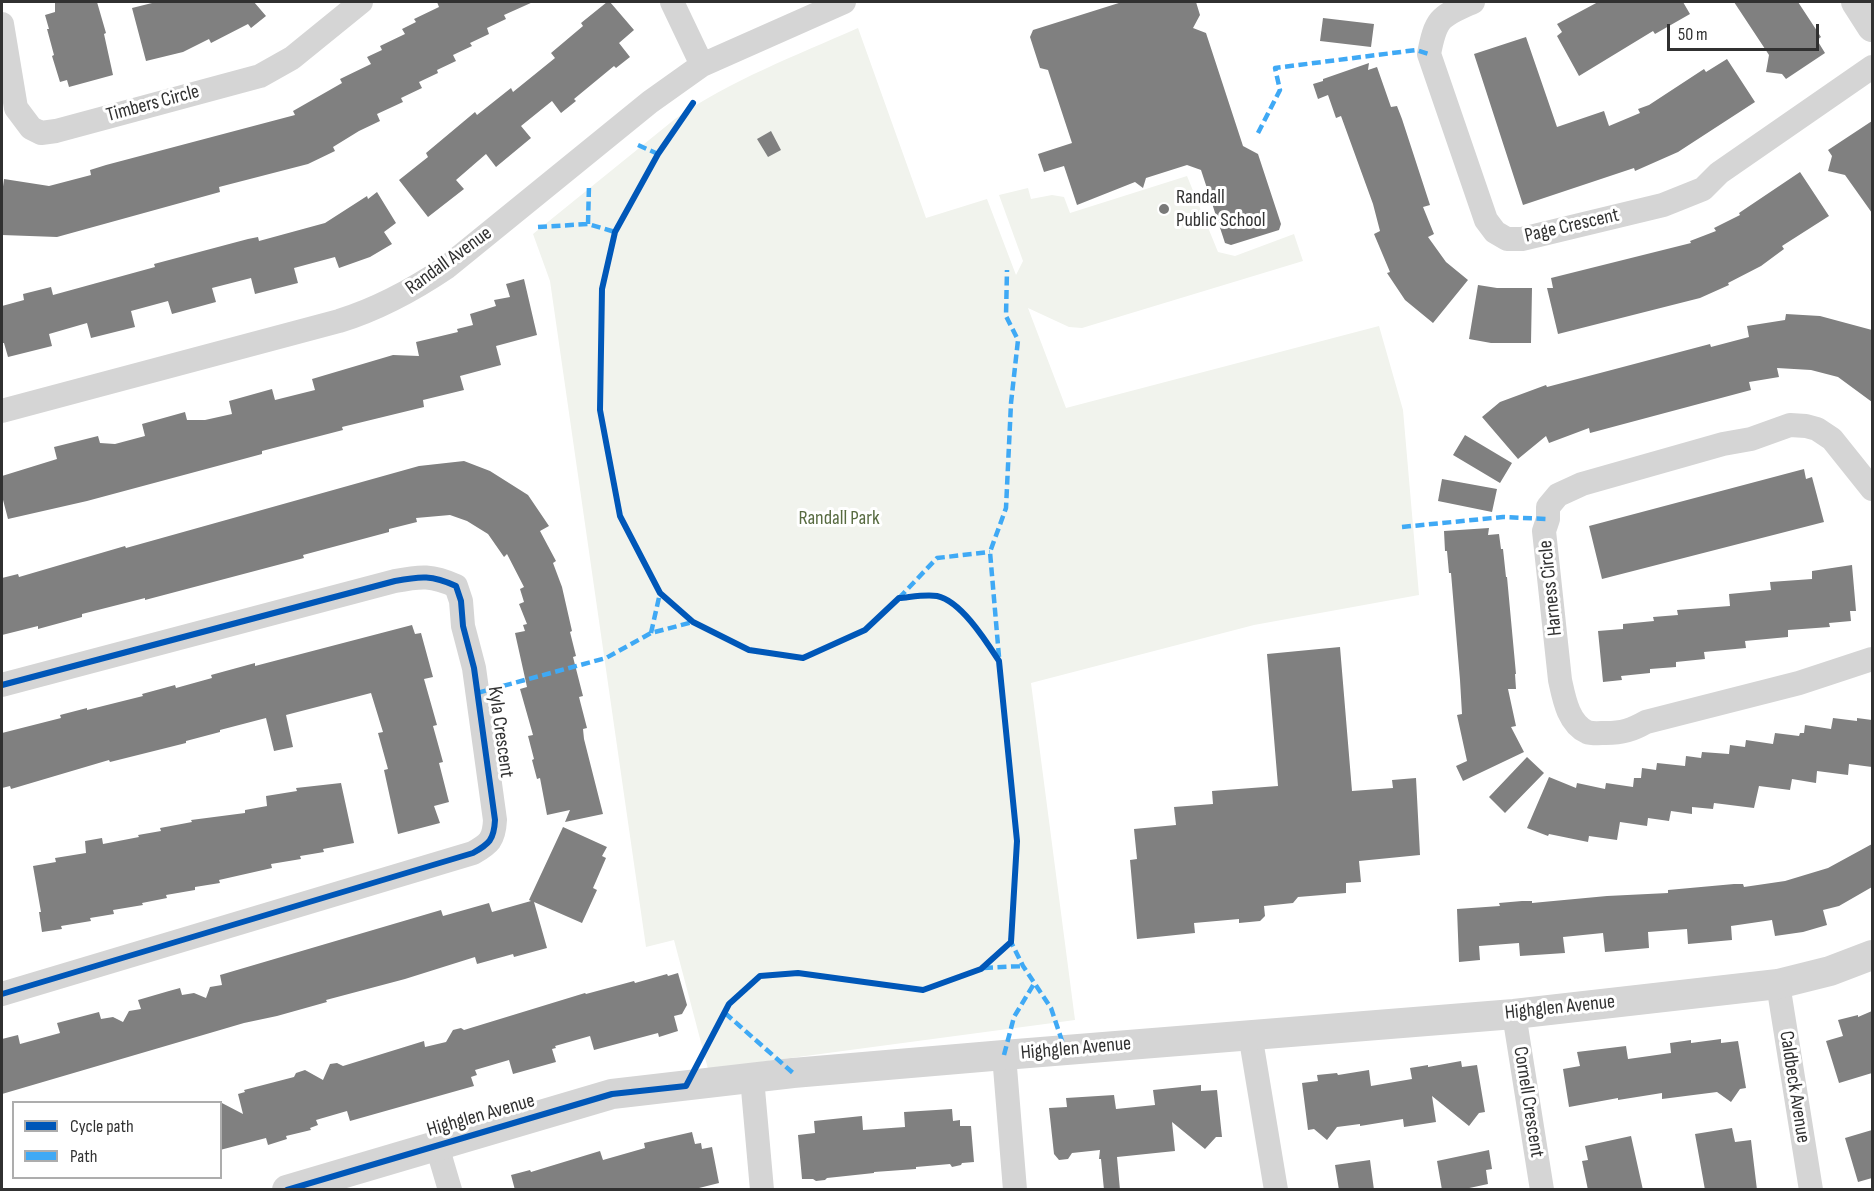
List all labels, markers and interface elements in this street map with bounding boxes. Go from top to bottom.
scale bar [1670,12,1822,50]
text: 50 m [1678,24,1708,45]
street label: Timbers Circle [104,80,202,128]
place label: Randall Public School [1176,186,1266,233]
marker: Randall Public School [1157,202,1171,216]
street label: Page Crescent [1523,204,1621,248]
street label: Randall Avenue [401,222,497,300]
park label: Randall Park [798,507,880,531]
street label: Harness Circle [1534,539,1568,637]
street label: Kyla Crescent [482,685,518,779]
street label: Highglen Avenue [1504,990,1616,1026]
street label: Caldbeck Avenue [1773,1029,1815,1145]
street label: Highglen Avenue [1020,1032,1132,1066]
street label: Cornell Crescent [1507,1045,1549,1159]
street label: Highglen Avenue [424,1089,538,1143]
legend [12,1101,222,1179]
text: Cycle path [70,1116,134,1137]
text: Path [70,1146,98,1167]

